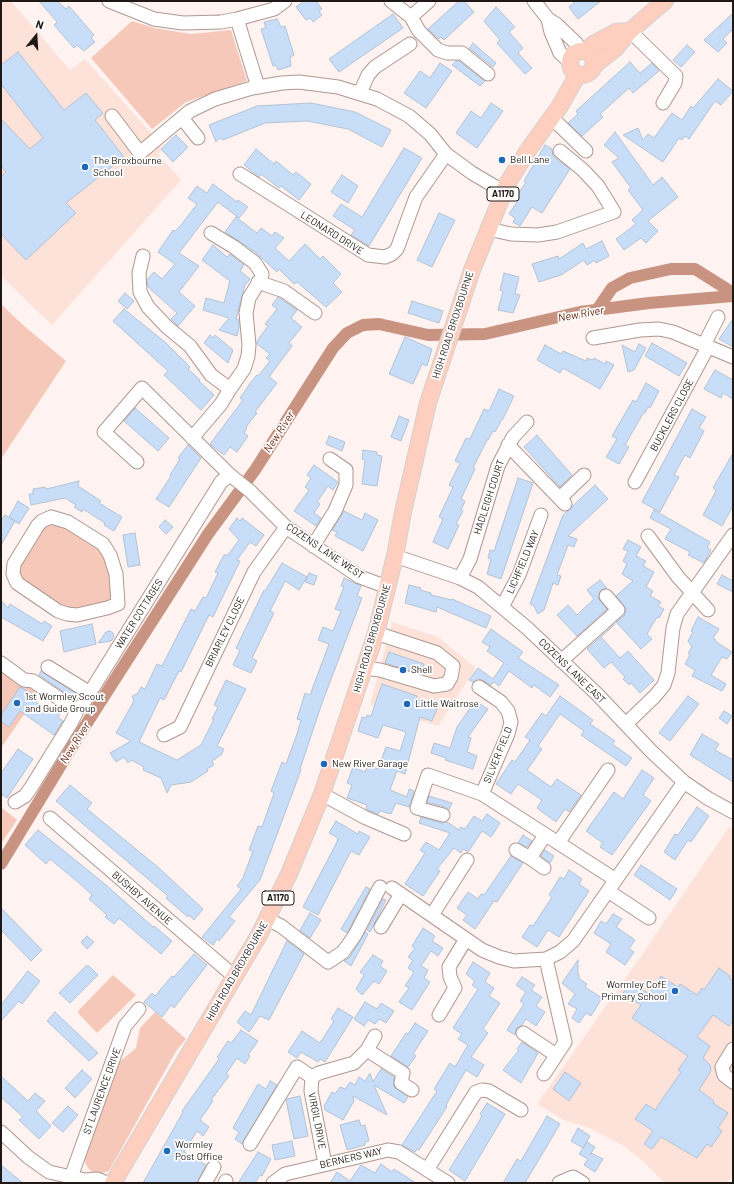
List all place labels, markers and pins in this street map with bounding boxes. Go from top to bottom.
place label: Bell Lane [510,154,550,166]
place label: The Broxbourne School [93,155,162,178]
marker: Bell Lane [497,155,507,165]
marker: The Broxbourne School [80,162,90,172]
place label: Shell [411,664,432,676]
marker: Shell [398,665,408,675]
place label: 1st Wormley Scout and Guide Group [25,691,104,714]
marker: 1st Wormley Scout and Guide Group [12,698,22,708]
place label: Little Waitrose [415,698,479,710]
marker: Little Waitrose [402,699,412,709]
place label: New River Garage [332,758,408,770]
marker: New River Garage [319,759,329,769]
place label: Wormley CofE Primary School [601,979,667,1002]
marker: Wormley CofE Primary School [670,986,680,996]
place label: Wormley Post Office [175,1139,223,1162]
marker: Wormley Post Office [162,1146,172,1156]

